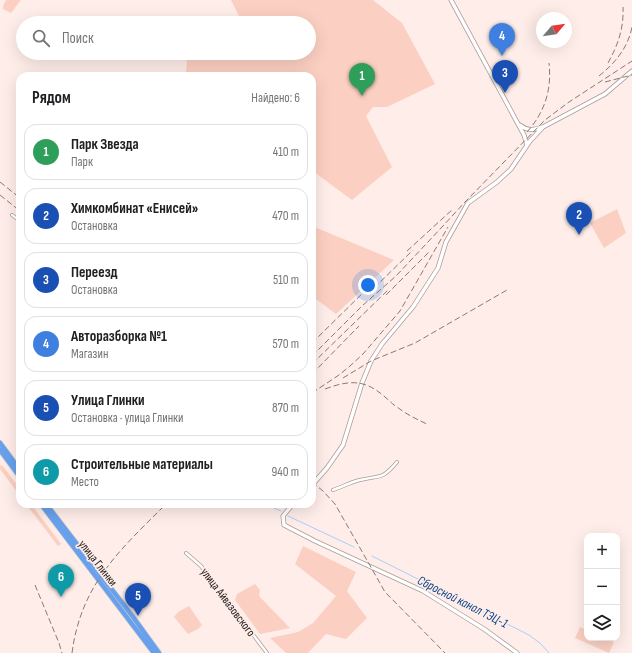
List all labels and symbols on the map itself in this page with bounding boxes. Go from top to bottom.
north arrow [536,12,572,48]
pin: 4 [489,23,515,56]
pin: 3 [492,60,518,93]
pin: 1 [349,63,375,96]
pin: 2 [566,202,592,235]
your location [358,275,378,295]
street label: улица Глинки [75,537,120,589]
pin: 6 [48,564,74,597]
street label: улица Айвазовского [197,565,258,640]
water label: Сбросной канал ТЭЦ-1 [415,572,511,632]
pin: 5 [125,583,151,616]

